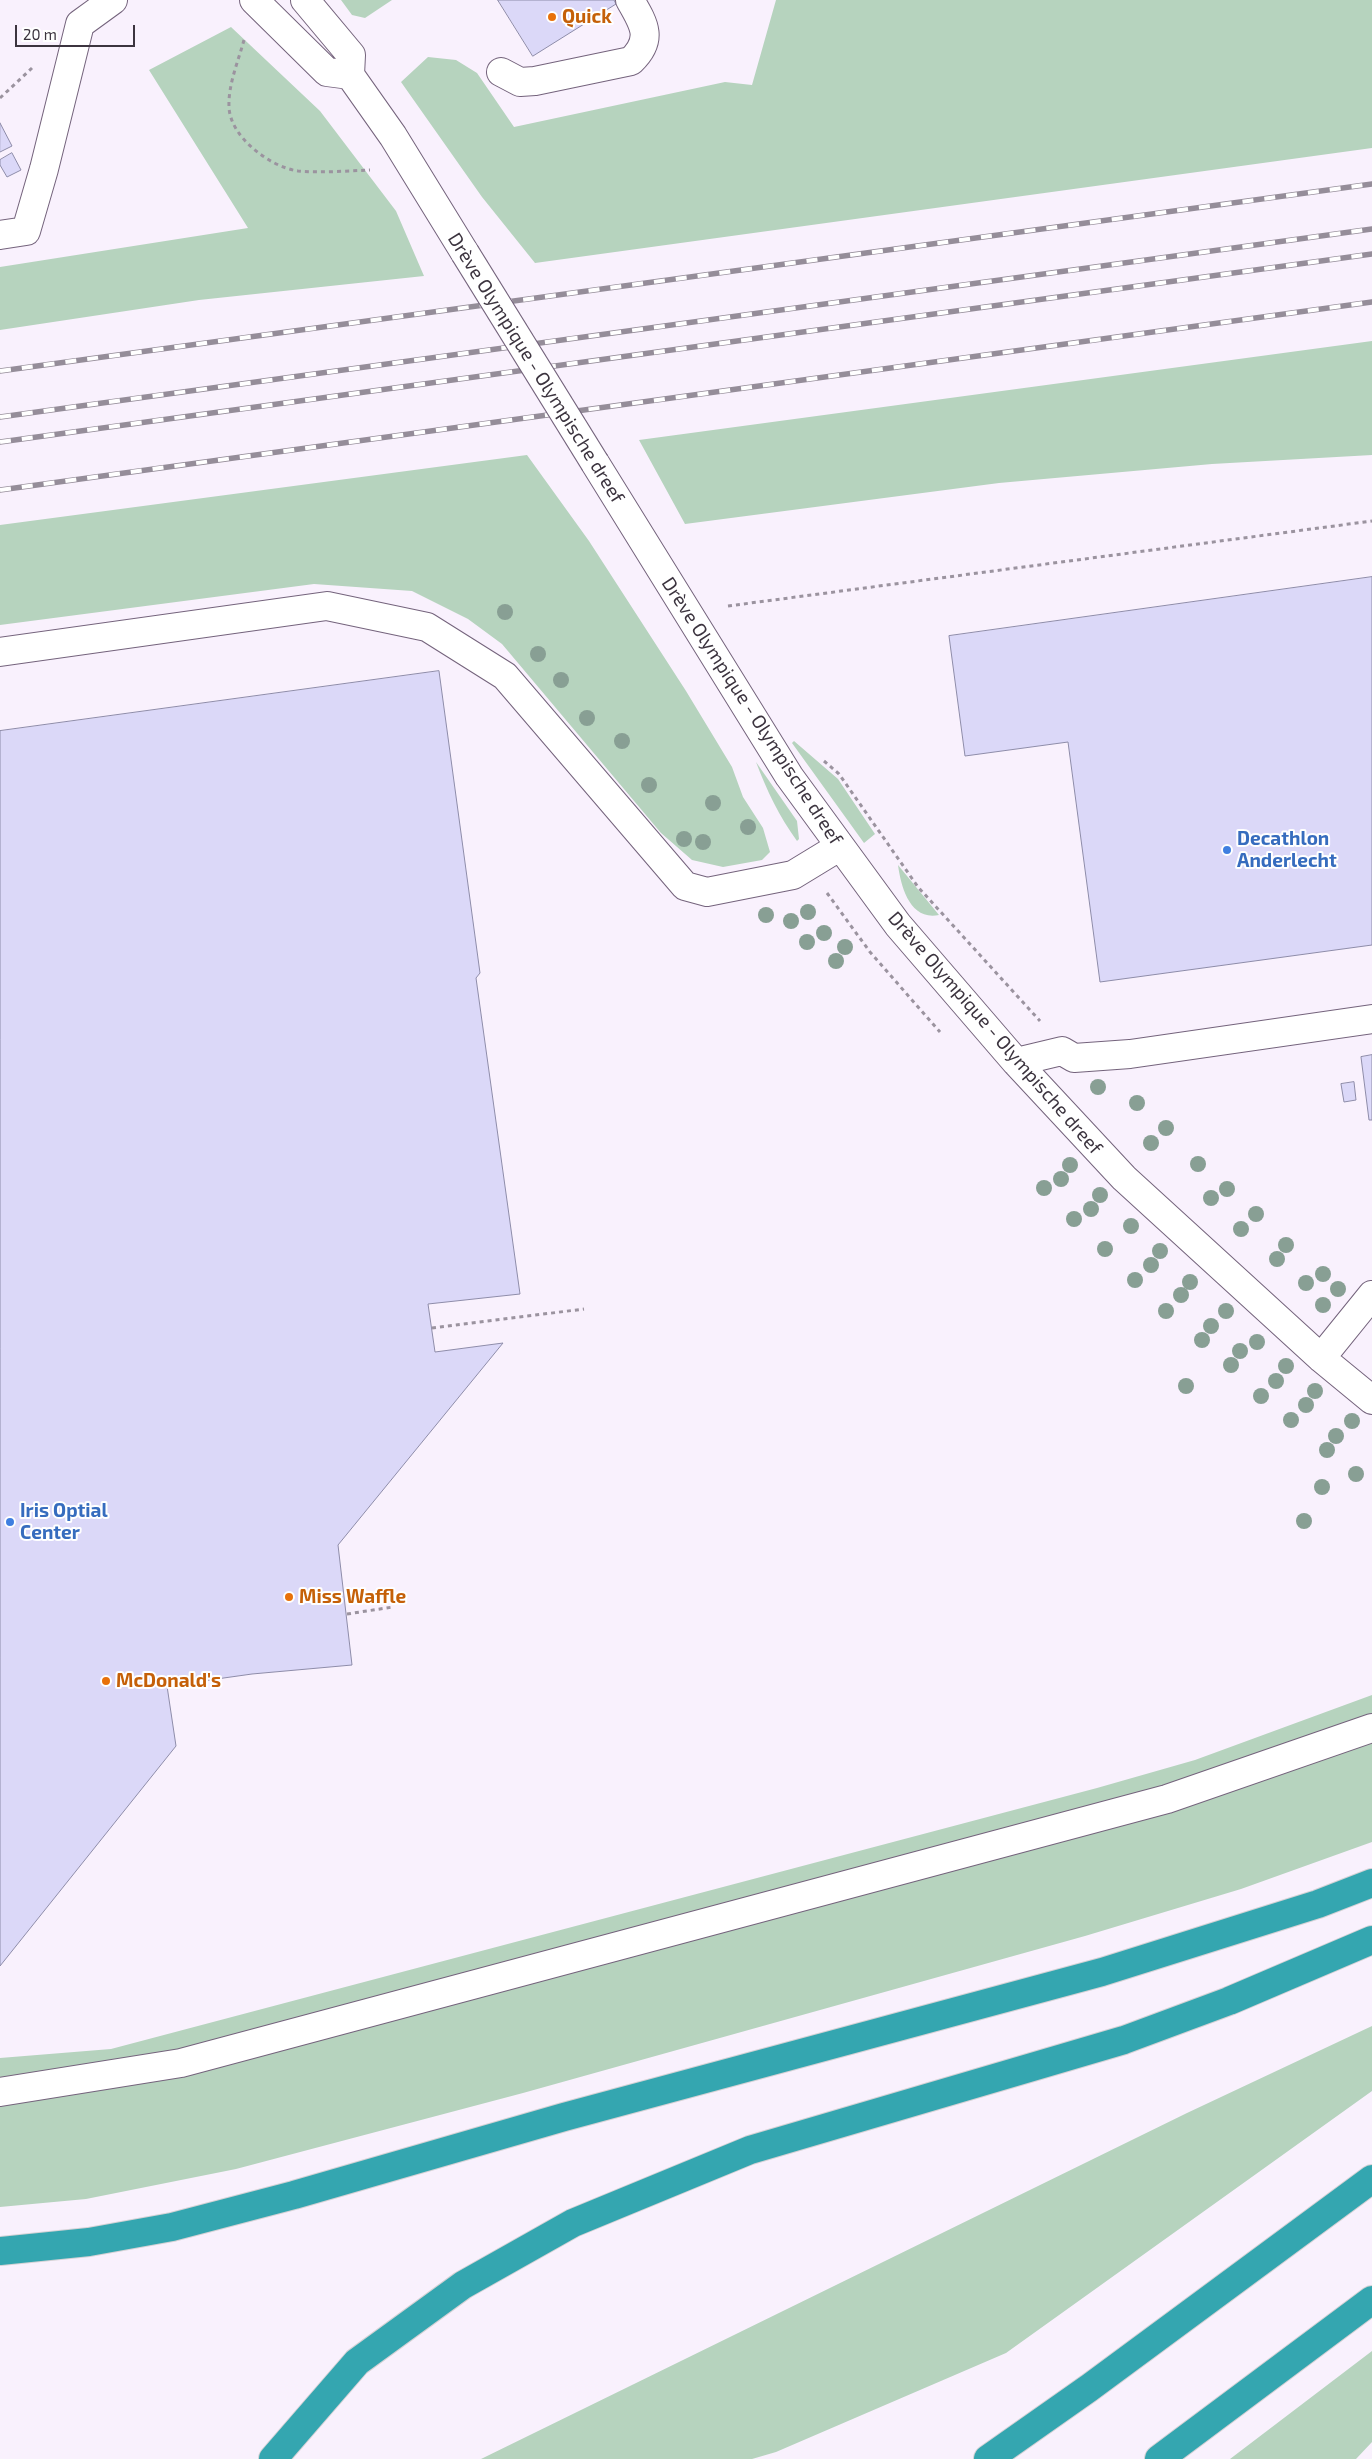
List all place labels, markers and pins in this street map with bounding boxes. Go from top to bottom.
place label: Quick [562,6,612,28]
marker: Quick [546,11,558,23]
place label: Decathlon Anderlecht [1237,828,1337,872]
marker: Decathlon Anderlecht [1221,844,1233,856]
place label: Iris Optial Center [20,1500,108,1544]
marker: Iris Optial Center [4,1516,16,1528]
place label: Miss Waffle [299,1586,406,1608]
marker: Miss Waffle [283,1591,295,1603]
place label: McDonald's [116,1670,221,1692]
marker: McDonald's [100,1675,112,1687]

